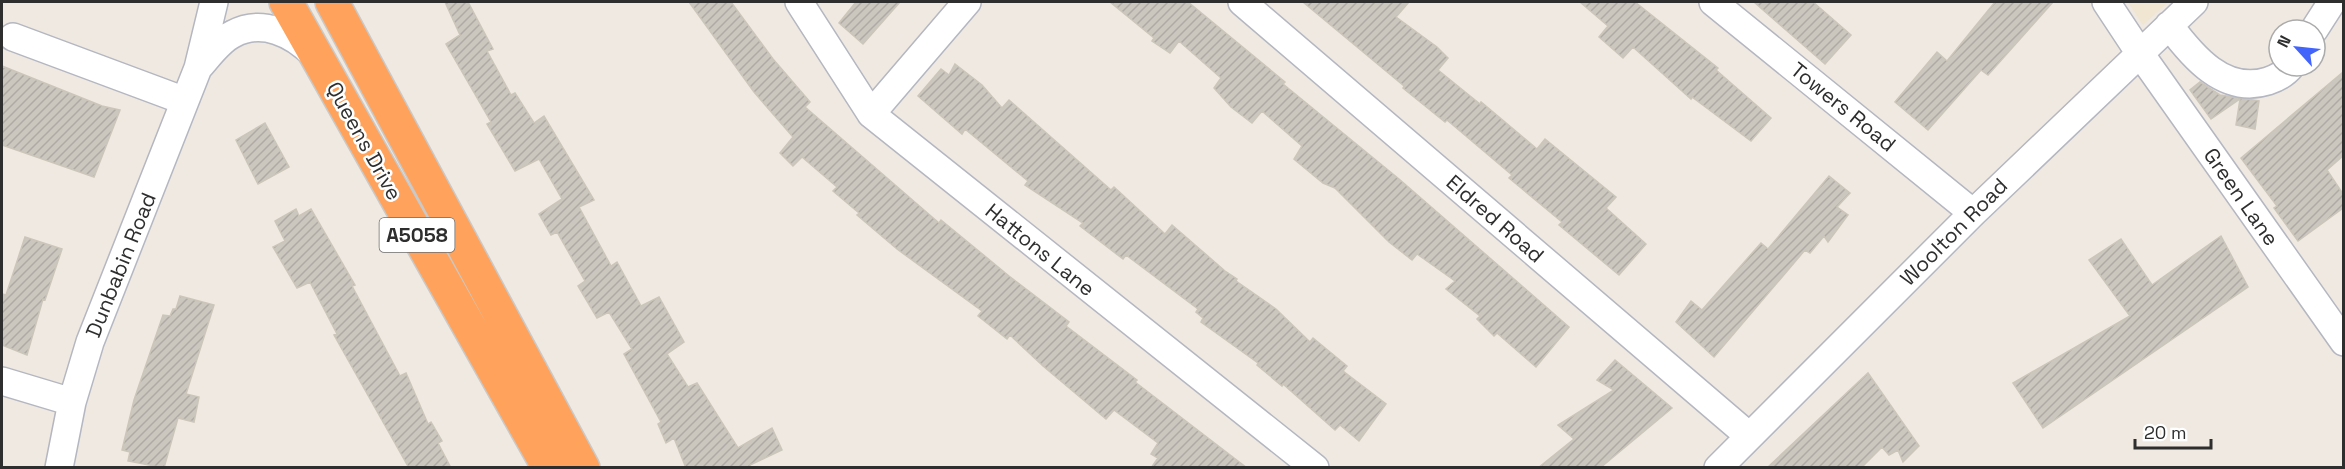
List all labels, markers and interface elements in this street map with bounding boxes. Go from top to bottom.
north arrow [2267,18,2327,78]
text: N [2272,32,2296,51]
street label: Towers Road [1785,56,1901,157]
street label: Queens Drive [321,77,408,205]
street label: Green Lane [2198,143,2285,251]
street label: Eldred Road [1441,169,1550,268]
street label: Woolton Road [1894,172,2013,291]
street label: Dunbabin Road [79,188,162,341]
street label: Hattons Lane [980,197,1101,302]
road number: A5058 [380,218,454,252]
scale bar [2135,412,2212,450]
text: 20 m [2144,421,2187,444]

